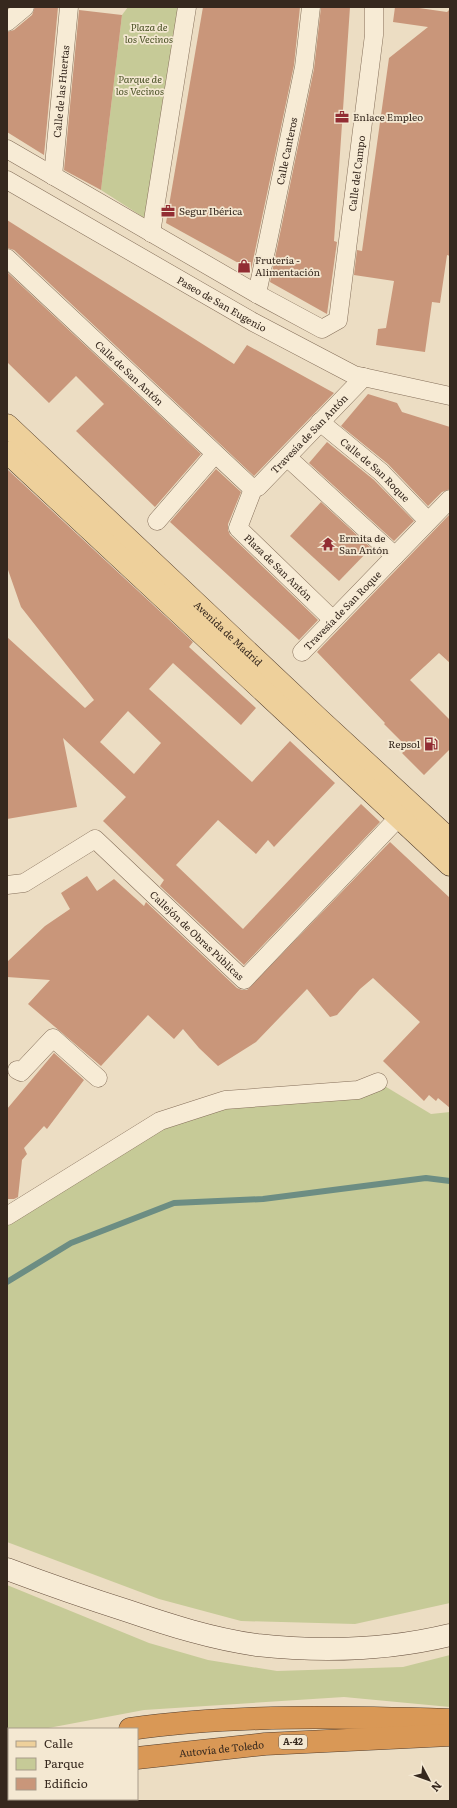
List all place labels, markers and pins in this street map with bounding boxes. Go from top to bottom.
office icon: Enlace Empleo [334,109,350,125]
place label: Enlace Empleo [353,109,423,124]
office icon: Segur Ibérica [160,203,176,219]
place label: Segur Ibérica [179,203,243,218]
place label: Frutería - Alimentación [255,252,320,279]
shop icon: Frutería - Alimentación [236,258,252,274]
place label: Ermita de San Antón [339,530,389,557]
temple icon: Ermita de San Antón [320,536,336,552]
place label: Repsol [388,736,421,751]
fuel station icon: Repsol [423,736,439,752]

